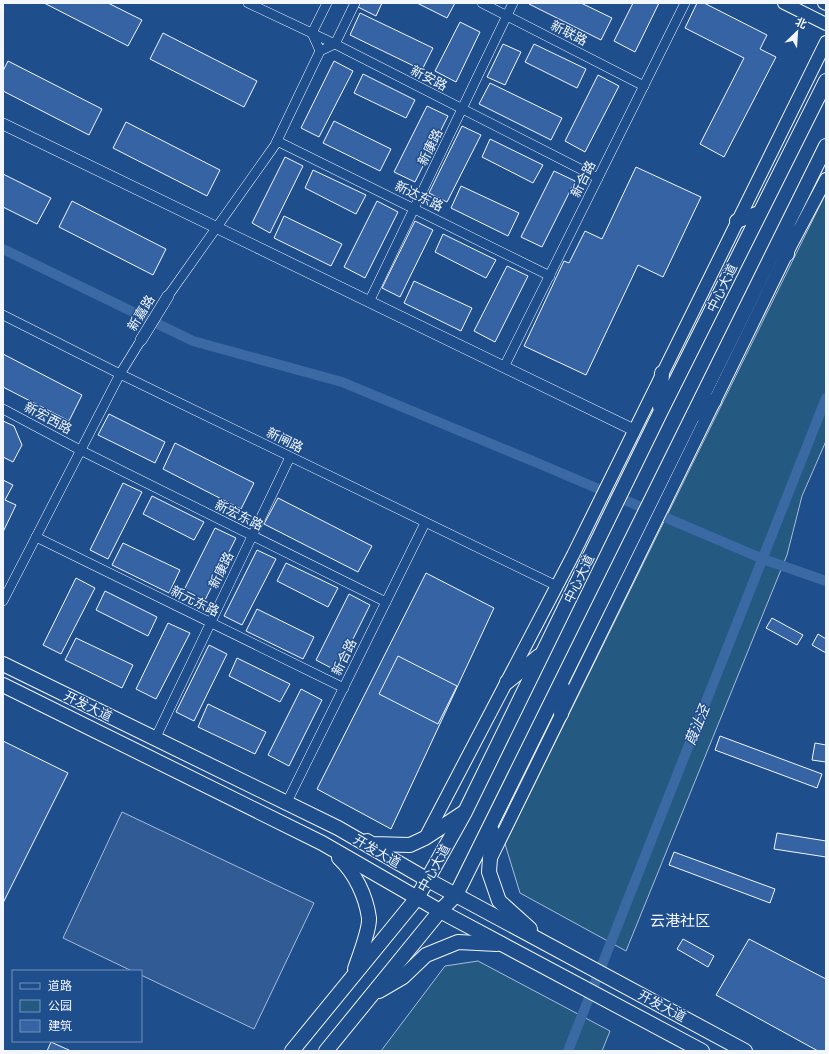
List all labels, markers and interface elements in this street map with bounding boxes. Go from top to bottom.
north arrow [777,12,817,52]
text: 北 [793,15,809,32]
street label: 新联路 [548,17,590,49]
street label: 新安路 [408,62,450,94]
street label: 新康路 [415,126,445,168]
street label: 新合路 [568,158,598,200]
street label: 新达东路 [392,178,446,214]
street label: 中心大道 [704,261,740,315]
street label: 新嘉路 [124,292,158,334]
street label: 新宏西路 [22,399,74,437]
street label: 新闸路 [264,425,306,455]
street label: 新宏东路 [212,497,266,533]
street label: 新康路 [206,549,236,591]
street label: 中心大道 [561,552,597,606]
street label: 新元东路 [168,583,222,619]
street label: 新合路 [329,636,359,678]
street label: 开发大道 [61,688,115,724]
water label: 葭沚泾 [682,701,713,747]
street label: 开发大道 [351,832,403,870]
street label: 中心大道 [415,842,453,894]
district label: 云港社区 [650,912,710,930]
legend [12,970,142,1042]
text: 道路 [48,979,72,993]
street label: 开发大道 [636,987,688,1025]
text: 公园 [48,999,72,1013]
text: 建筑 [48,1019,72,1033]

